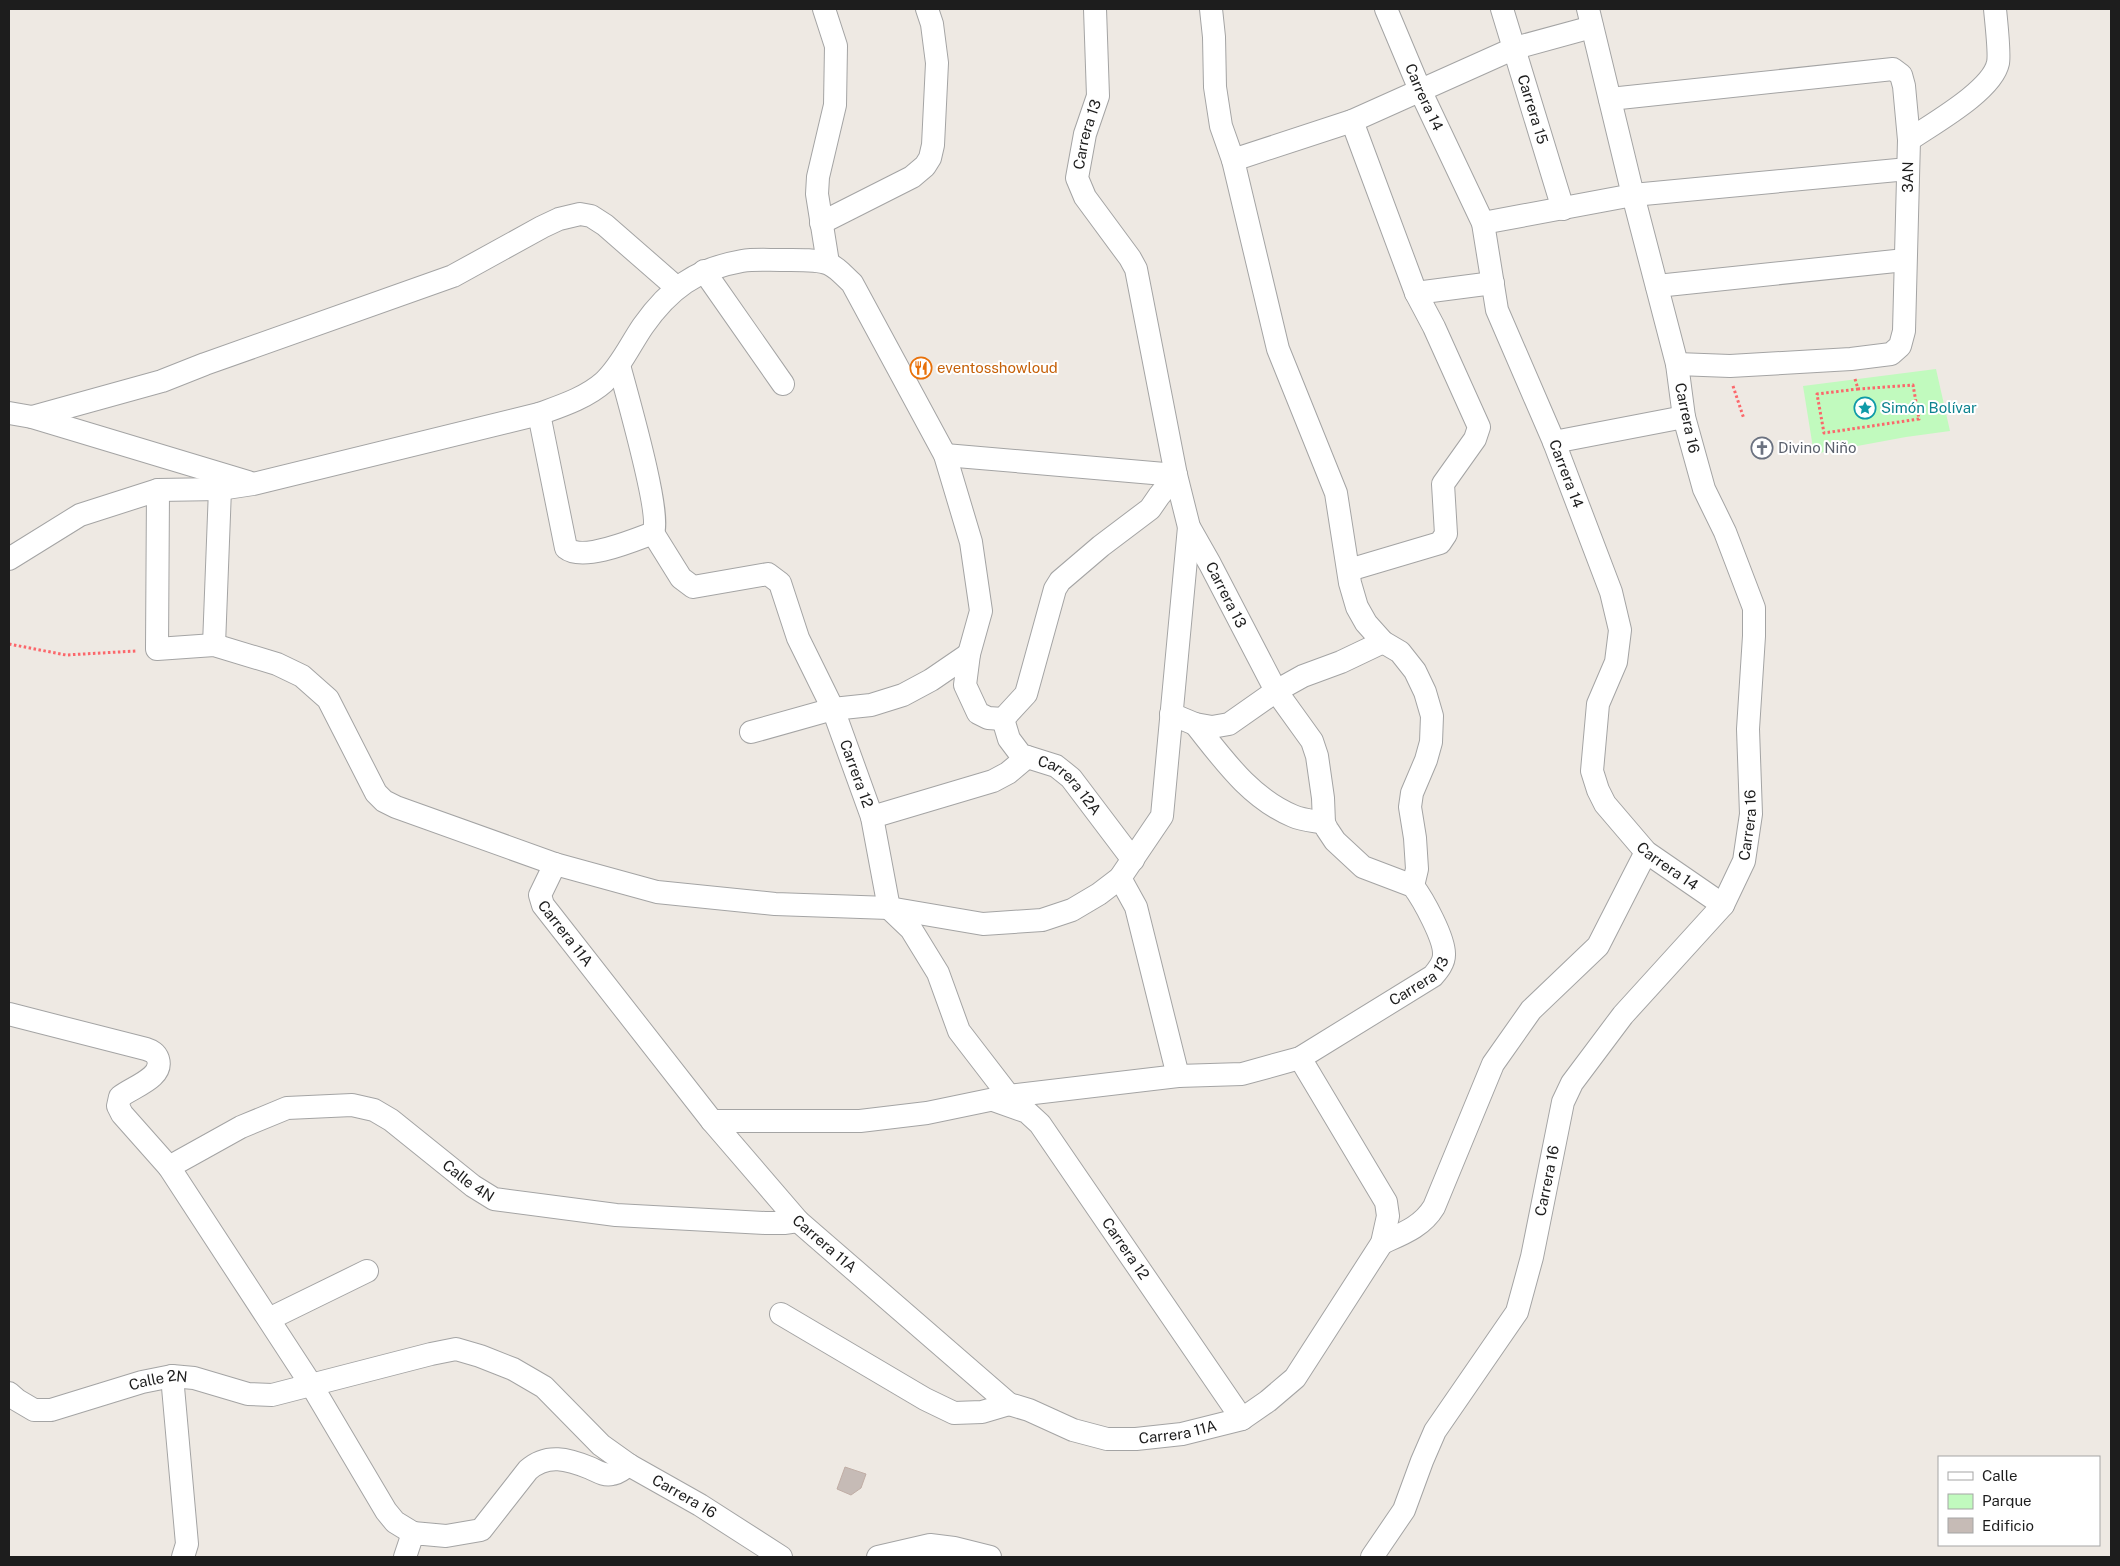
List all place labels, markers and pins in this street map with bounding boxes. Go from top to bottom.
restaurant icon: eventosshowloud [909,356,933,380]
place label: eventosshowloud [937,359,1058,376]
place icon: Simón Bolívar [1853,396,1877,420]
place label: Simón Bolívar [1881,399,1977,416]
church icon: Divino Niño [1750,436,1774,460]
place label: Divino Niño [1778,439,1856,456]

